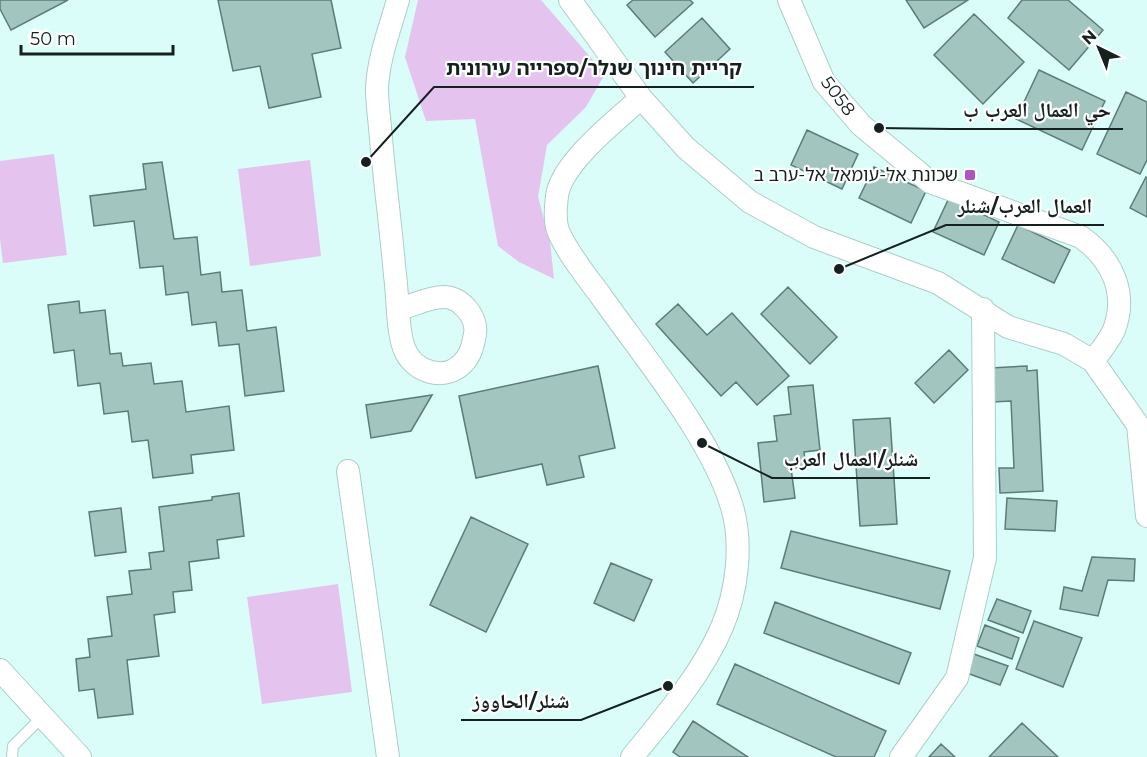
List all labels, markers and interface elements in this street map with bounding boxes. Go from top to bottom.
scale bar [21,18,172,56]
north arrow [1069,18,1129,78]
text: N [1078,26,1100,49]
text: 50 m [30,28,76,50]
callout: קריית חינוך שנלר/ספרייה עירונית [434,49,754,87]
text: קריית חינוך שנלר/ספרייה עירונית [446,56,742,80]
street label: 5058 [816,72,860,120]
callout: حي العمال العرب ب [951,91,1123,129]
text: حي العمال العرب ب [963,98,1111,126]
place label: שכונת אל-עומאל אל-ערב ב [754,164,958,186]
marker: שכונת אל-עומאל אל-ערב ב [963,168,977,182]
callout: العمال العرب/شنلر [946,187,1104,225]
text: العمال العرب/شنلر [957,194,1092,218]
callout: شنلر/العمال العرب [772,440,930,478]
text: شنلر/العمال العرب [784,447,918,471]
callout: شنلر/الحاووز [461,682,581,720]
text: شنلر/الحاووز [472,689,569,713]

